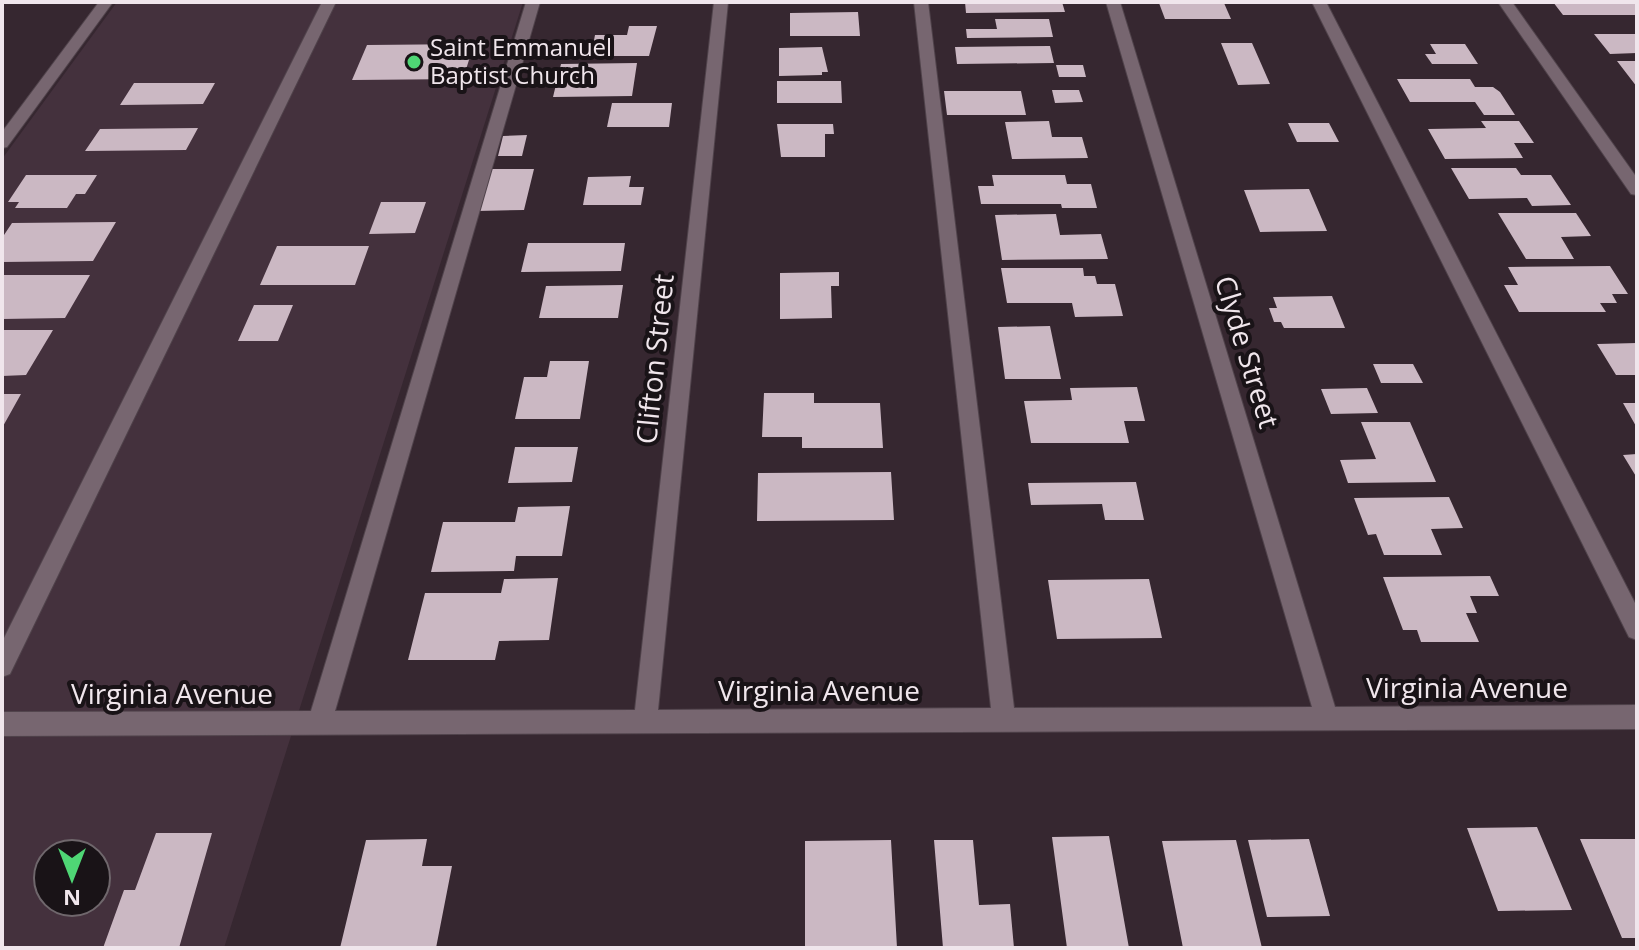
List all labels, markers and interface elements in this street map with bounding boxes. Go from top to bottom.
place label: Saint Emmanuel Baptist Church [430,30,612,91]
marker: Saint Emmanuel Baptist Church [405,53,423,71]
street label: Clyde Street [1207,271,1289,432]
street label: Clifton Street [626,272,682,446]
street label: Virginia Avenue [1366,668,1568,706]
street label: Virginia Avenue [718,671,920,709]
street label: Virginia Avenue [71,674,273,712]
north arrow [32,838,112,918]
text: N [63,884,81,914]

